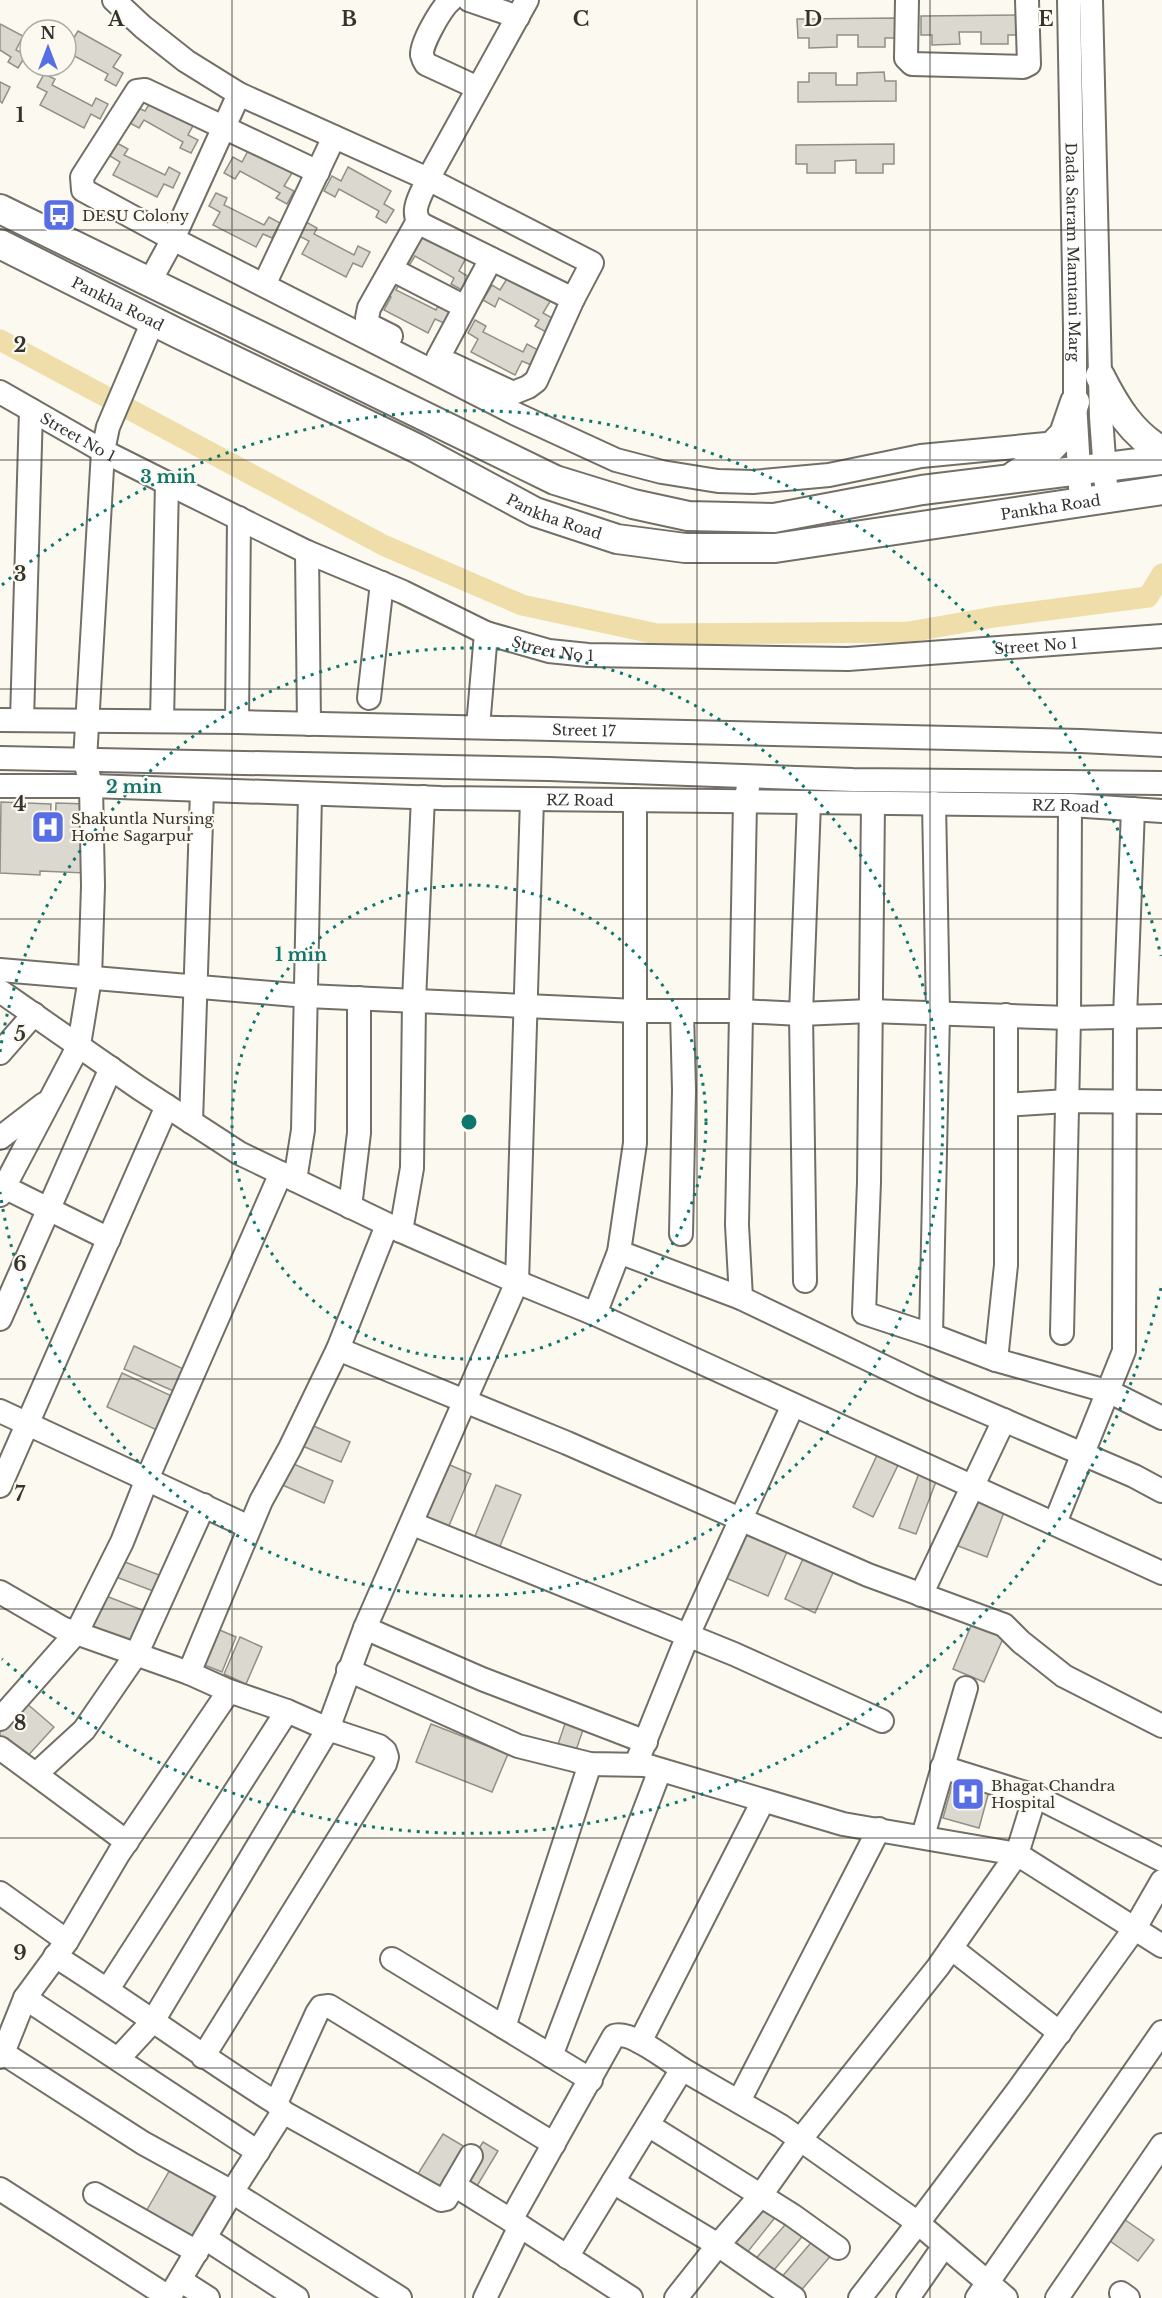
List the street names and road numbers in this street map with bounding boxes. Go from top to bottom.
street label: Dada Satram Mamtani Marg [1062,142,1085,362]
street label: Pankha Road [69,272,167,334]
street label: Street No 1 [37,408,119,465]
street label: Pankha Road [503,489,604,543]
street label: Pankha Road [999,490,1102,524]
street label: Street No 1 [510,631,594,665]
street label: Street No 1 [994,633,1078,658]
street label: Street 17 [552,720,616,740]
street label: RZ Road [546,790,614,809]
street label: RZ Road [1032,795,1100,816]

